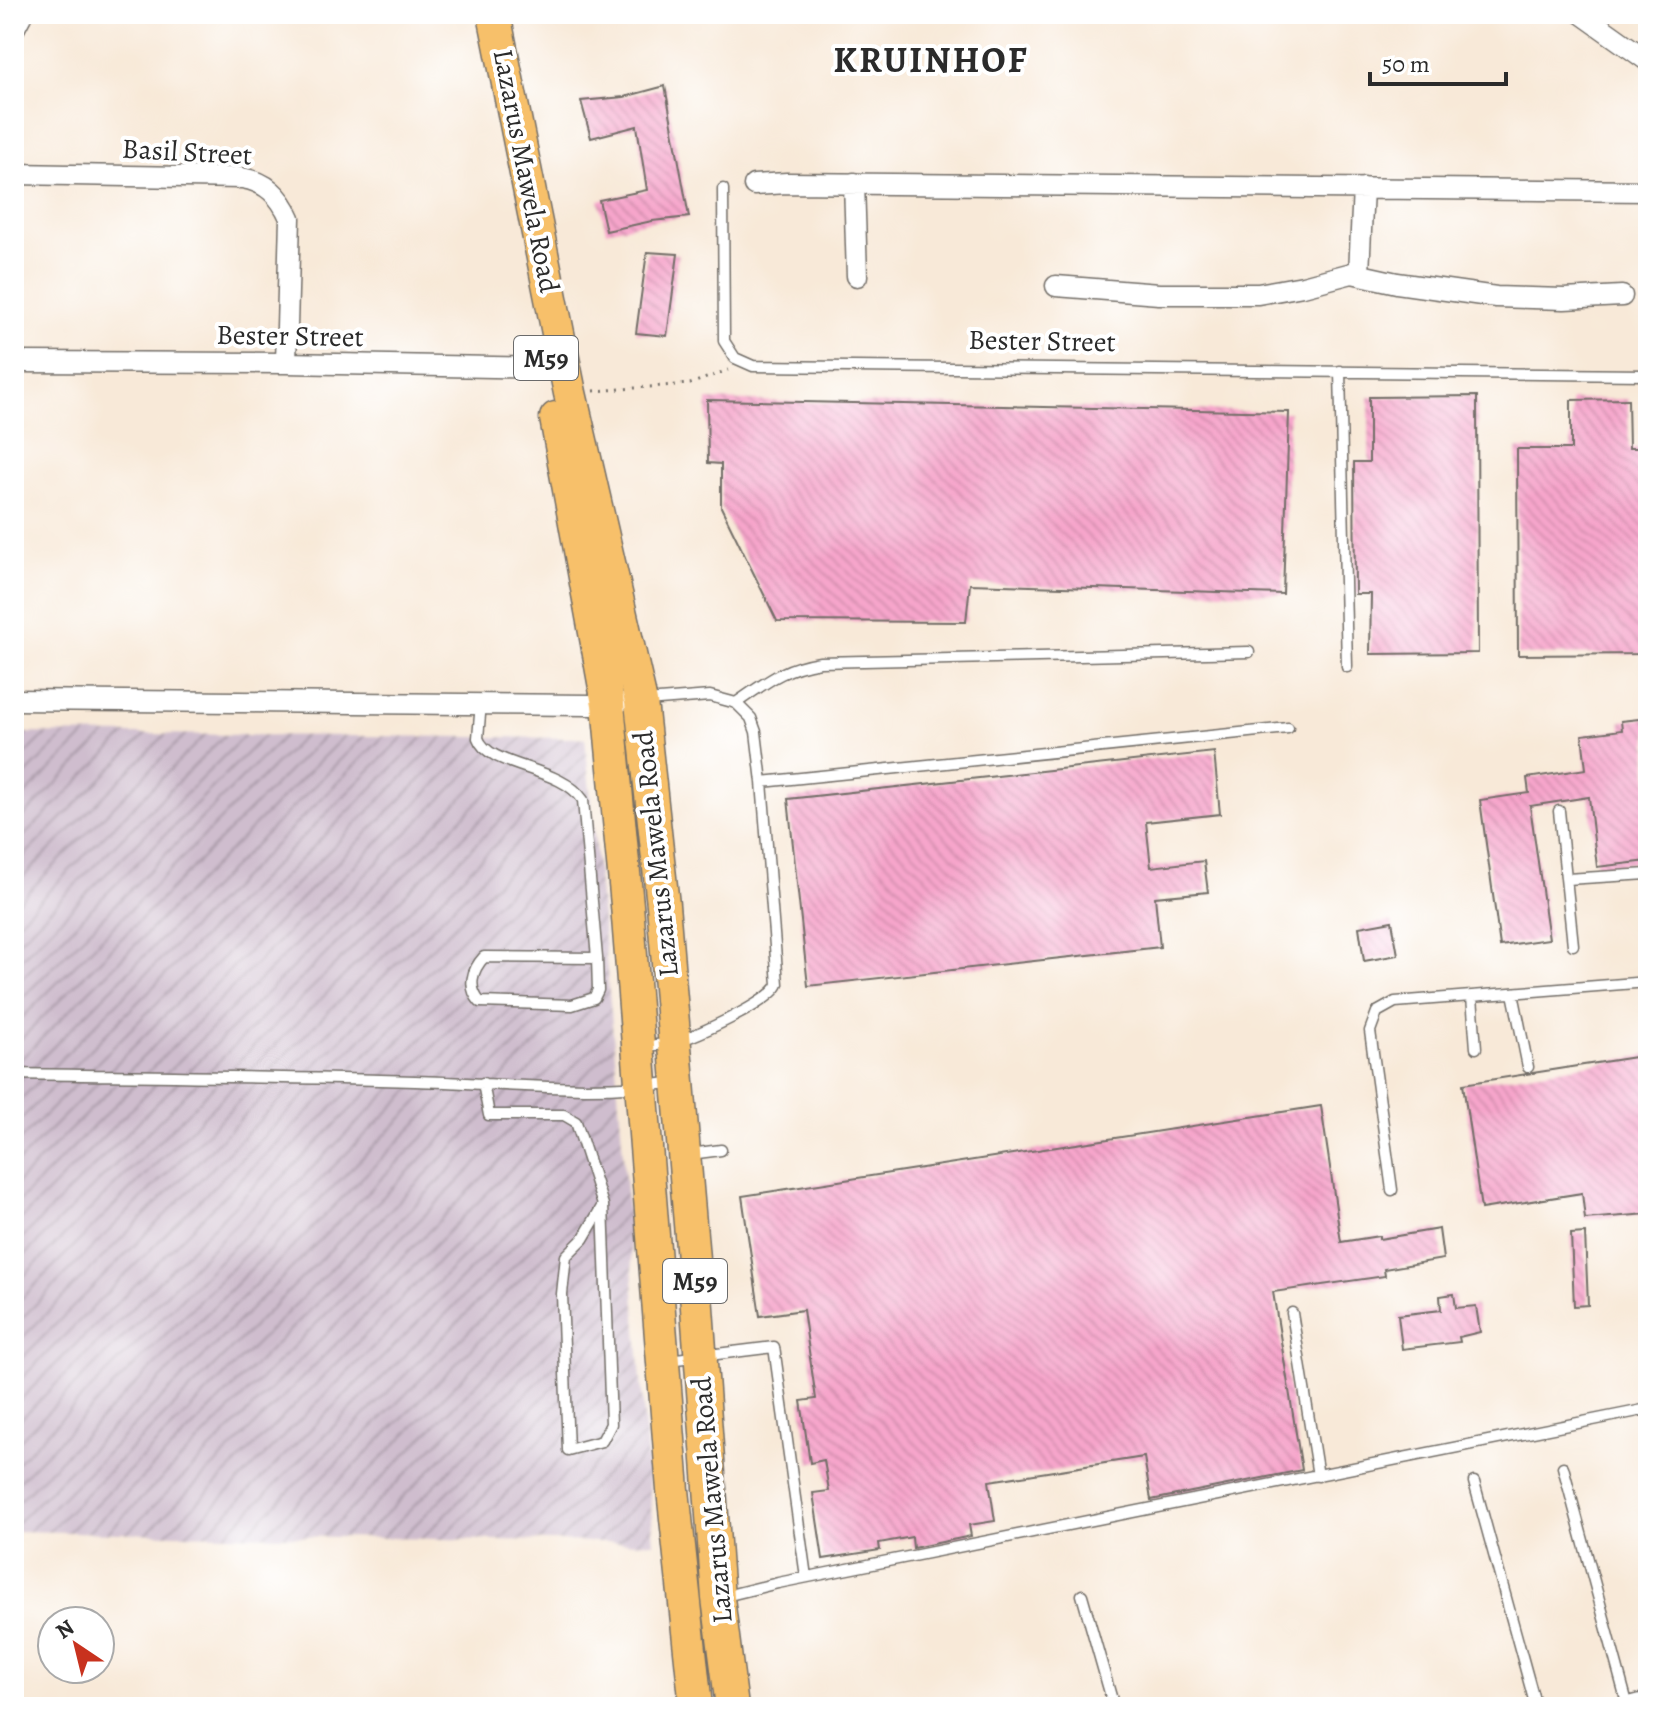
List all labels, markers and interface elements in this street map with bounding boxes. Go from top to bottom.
district label: KRUINHOF [833,35,1029,84]
scale bar [1370,36,1506,86]
street label: Lazarus Mawela Road [484,46,568,297]
text: 50 m [1382,48,1430,80]
street label: Basil Street [121,130,253,174]
street label: Bester Street [216,316,364,356]
street label: Bester Street [968,321,1116,361]
road number: M59 [514,336,578,380]
street label: Lazarus Mawela Road [624,728,688,979]
road number: M59 [663,1259,727,1303]
street label: Lazarus Mawela Road [682,1374,742,1625]
north arrow [36,1605,116,1685]
text: N [50,1613,80,1646]

